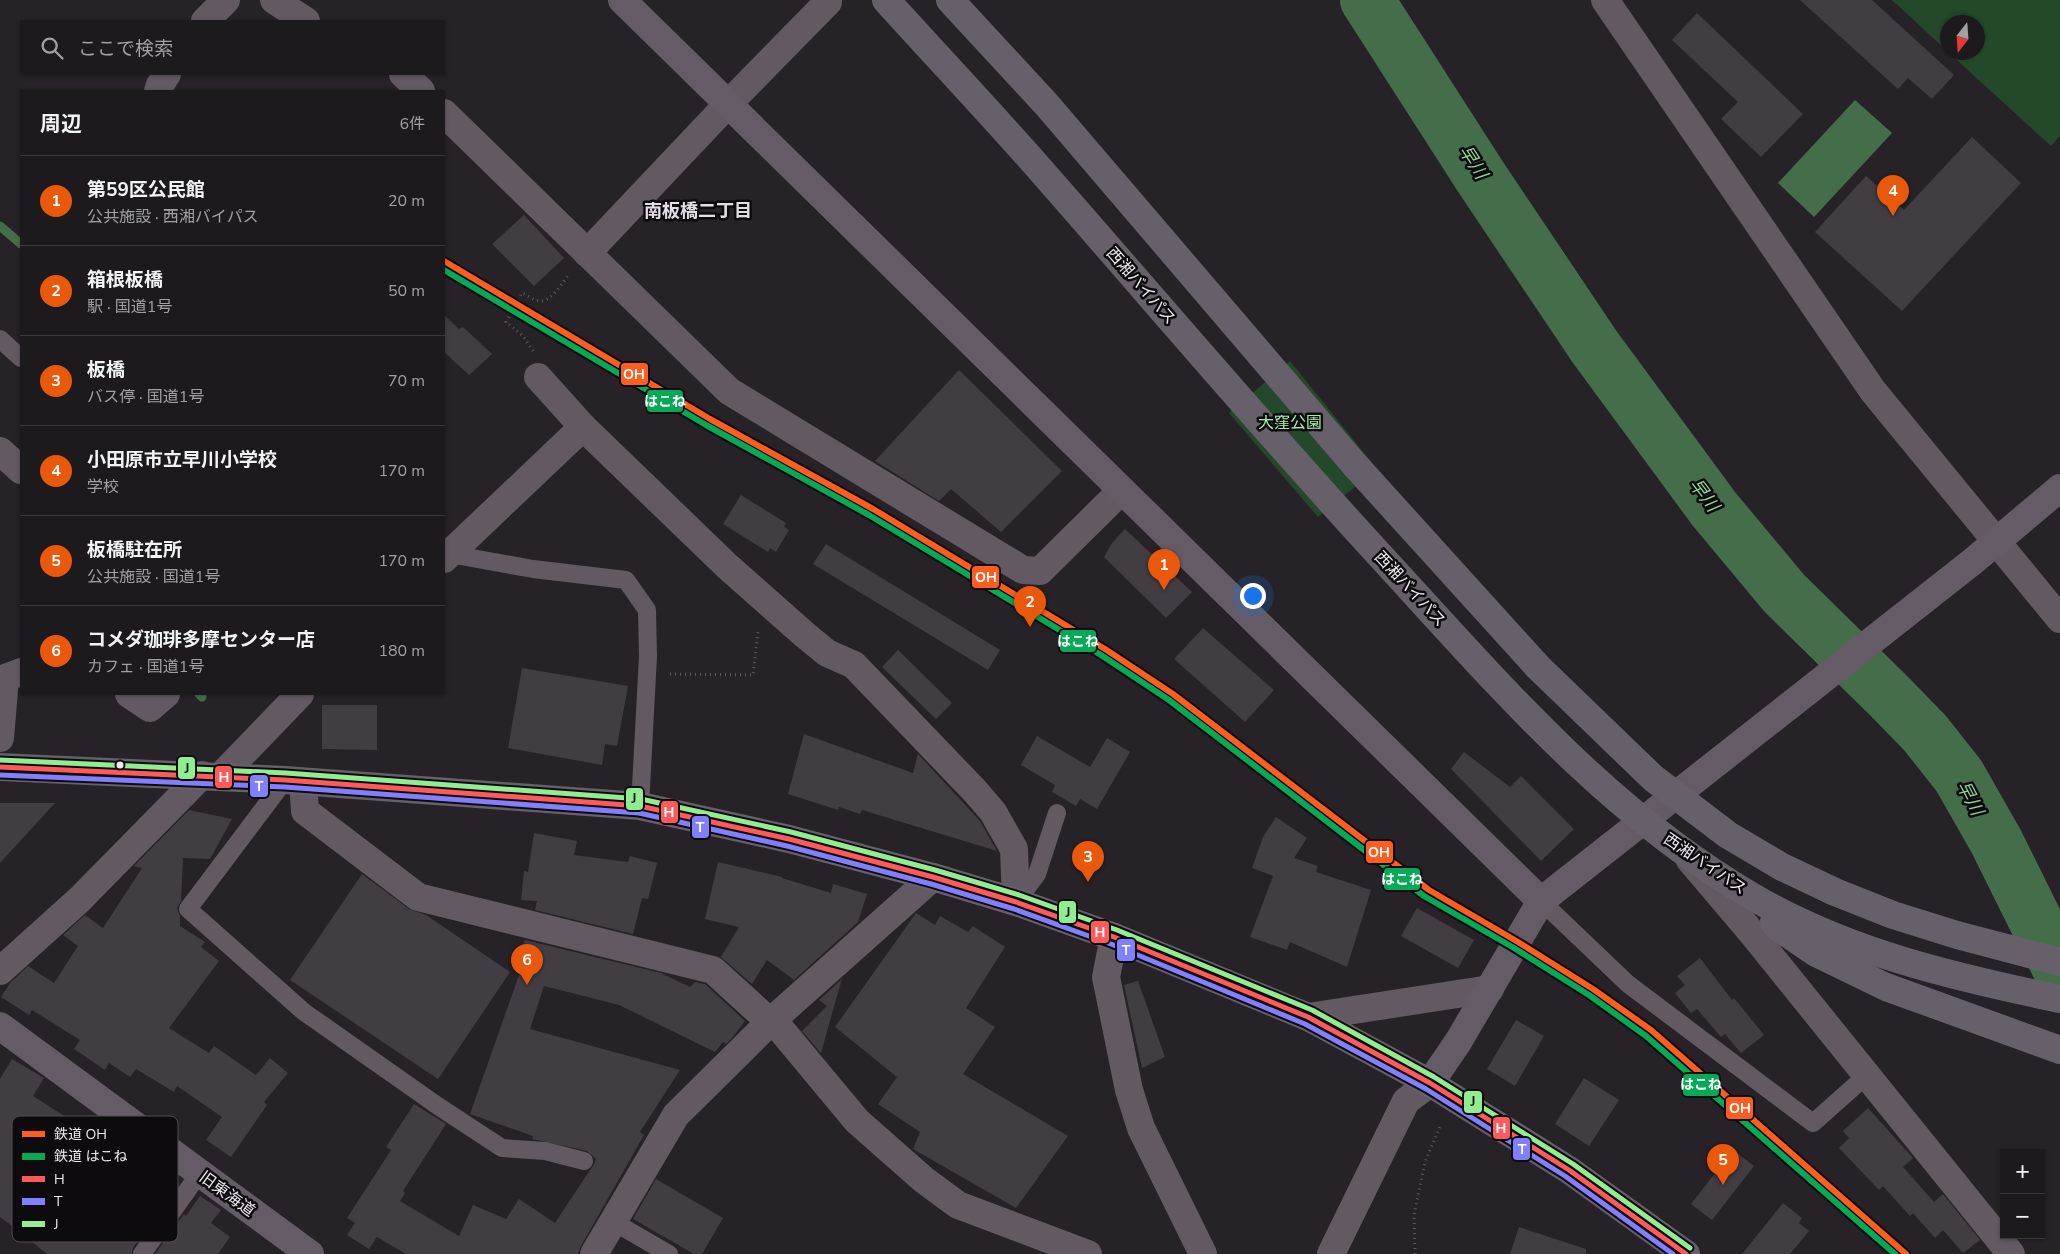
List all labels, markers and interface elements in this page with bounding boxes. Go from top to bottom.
north arrow [1940,15,1985,60]
search box [20,20,445,75]
icon: search [38,34,66,62]
text: ここで検索 [78,36,173,62]
text: 周辺 [40,110,82,138]
text: 6件 [399,113,425,135]
water label: 早川 [1453,140,1494,185]
pin: 4 [1877,175,1909,216]
text: 第59区公民館 [87,177,205,203]
text: 1 [51,190,61,212]
text: 20 m [388,190,425,212]
district label: 南板橋二丁目 [644,199,752,223]
text: 公共施設 · 西湘バイパス [87,206,259,228]
street label: 西湘バイパス [1101,243,1181,329]
text: 箱根板橋 [87,267,163,293]
text: 2 [51,280,61,302]
text: 50 m [388,280,425,302]
text: 駅 · 国道1号 [87,296,172,318]
text: 板橋 [87,357,125,383]
line badge: OH [620,362,649,386]
text: OH [623,365,645,384]
text: 3 [51,370,61,392]
text: 70 m [388,370,425,392]
text: バス停 · 国道1号 [87,386,204,408]
line badge: はこね [646,389,684,413]
text: はこね [644,392,686,411]
park label: 大窪公園 [1258,412,1322,434]
text: 小田原市立早川小学校 [87,447,277,473]
text: 4 [51,460,61,482]
text: 170 m [378,460,425,482]
water label: 早川 [1684,473,1726,518]
text: 学校 [87,476,119,498]
text: 板橋駐在所 [87,537,182,563]
street label: 西湘バイパス [1369,547,1451,631]
pin: 1 [1148,549,1180,590]
text: 5 [51,550,61,572]
text: 170 m [378,550,425,572]
line badge: OH [971,565,1000,589]
text: 公共施設 · 国道1号 [87,566,220,588]
text: OH [975,568,997,587]
your location [1240,583,1266,609]
pin: 2 [1014,586,1046,627]
text: コメダ珈琲多摩センター店 [87,627,315,653]
line badge: はこね [1059,629,1097,653]
text: はこね [1057,632,1099,651]
text: 6 [51,640,61,662]
text: 180 m [378,640,425,662]
text: カフェ · 国道1号 [87,656,204,678]
line badge: J [177,756,196,780]
text: J [184,759,189,778]
unlabelled marker [115,760,125,770]
line badge: H [214,765,233,789]
text: H [219,768,229,787]
line badge: T [249,774,269,798]
water label: 早川 [1951,776,1990,821]
text: T [255,777,264,796]
line badge: J [625,787,644,811]
text: J [631,789,636,808]
line badge: H [660,800,679,824]
text: H [664,803,674,822]
line badge: T [691,815,710,839]
text: T [696,818,705,837]
street label: 西湘バイパス [1659,828,1751,900]
line badge: OH [1365,840,1394,864]
pin: 3 [1072,841,1104,882]
text: OH [1368,843,1390,862]
line badge: はこね [1383,867,1421,891]
text: はこね [1381,870,1423,889]
line badge: J [1058,900,1077,924]
text: J [1065,903,1070,922]
line badge: H [1090,920,1110,944]
text: H [1095,923,1105,942]
line badge: T [1116,938,1136,962]
text: T [1122,941,1131,960]
pin: 6 [511,944,543,985]
line badge: はこね [1682,1073,1720,1097]
text: はこね [1680,1075,1722,1094]
line badge: J [1463,1090,1483,1114]
text: J [1470,1092,1475,1111]
line badge: OH [1725,1096,1754,1120]
text: OH [1729,1099,1751,1118]
legend [12,1116,178,1242]
line badge: H [1492,1116,1511,1140]
text: H [1496,1119,1506,1138]
text: 鉄道 OH [54,1125,107,1144]
line badge: T [1512,1137,1531,1161]
text: T [1518,1140,1527,1159]
pin: 5 [1707,1144,1739,1185]
text: 鉄道 はこね [54,1147,128,1166]
map controls [2000,1149,2045,1239]
button: + [2000,1149,2045,1194]
street label: 旧東海道 [195,1166,259,1222]
text: H [54,1170,65,1189]
text: T [54,1192,63,1211]
button: − [2000,1194,2045,1239]
text: J [53,1215,59,1234]

